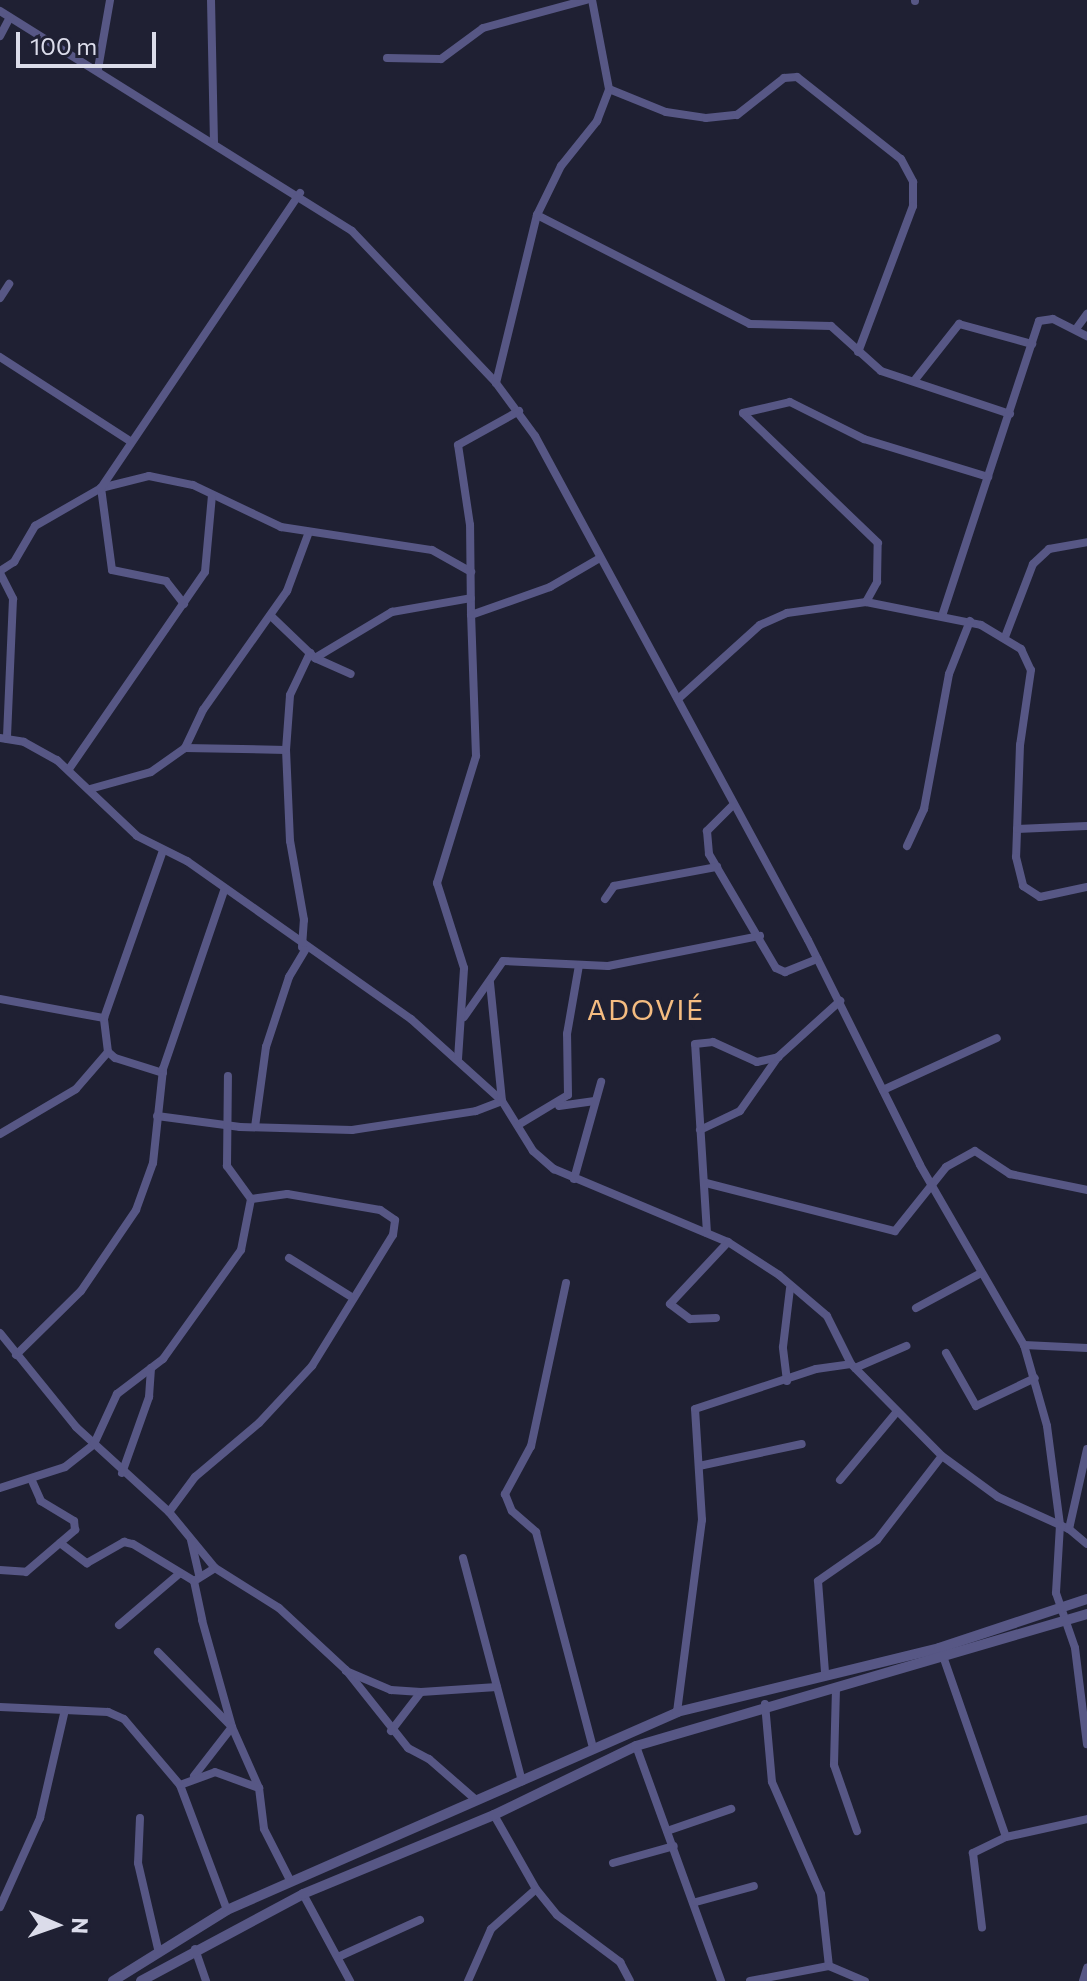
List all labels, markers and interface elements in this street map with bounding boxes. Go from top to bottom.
scale bar [20,16,160,66]
text: 100 m [30,31,97,60]
district label: ADOVIÉ [587,992,705,1026]
north arrow [16,1885,96,1965]
text: N [67,1917,94,1935]

